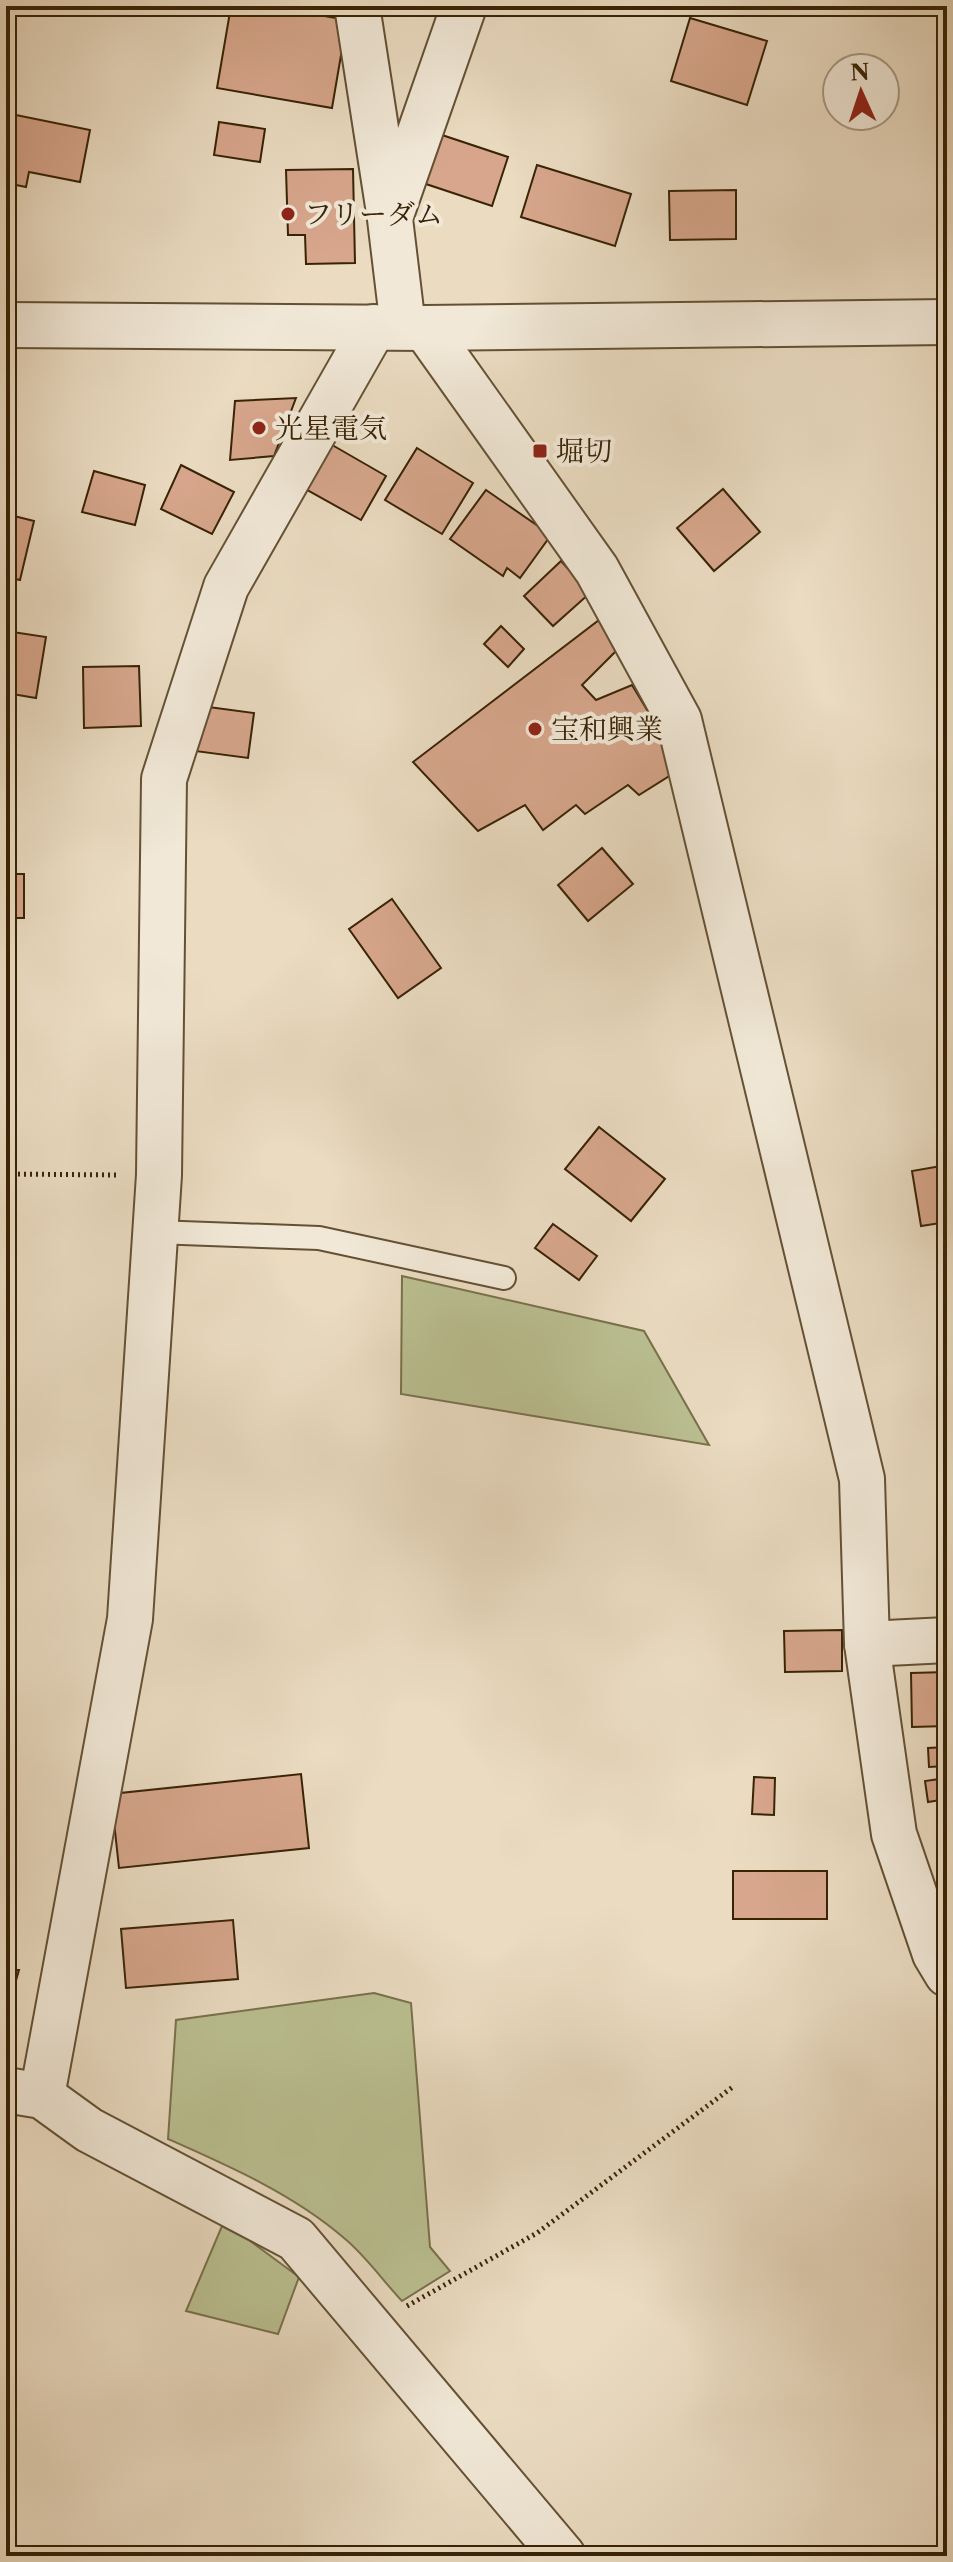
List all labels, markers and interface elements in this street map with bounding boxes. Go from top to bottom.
north arrow [821,52,901,132]
text: N [850,59,870,87]
place label: フリーダム [304,197,443,231]
marker: フリーダム [279,205,297,223]
place label: 光星電気 [275,411,387,445]
marker: 光星電気 [250,419,268,437]
place label: 堀切 [556,434,612,468]
marker: 堀切 [531,442,549,460]
place label: 宝和興業 [551,712,663,746]
marker: 宝和興業 [526,720,544,738]

